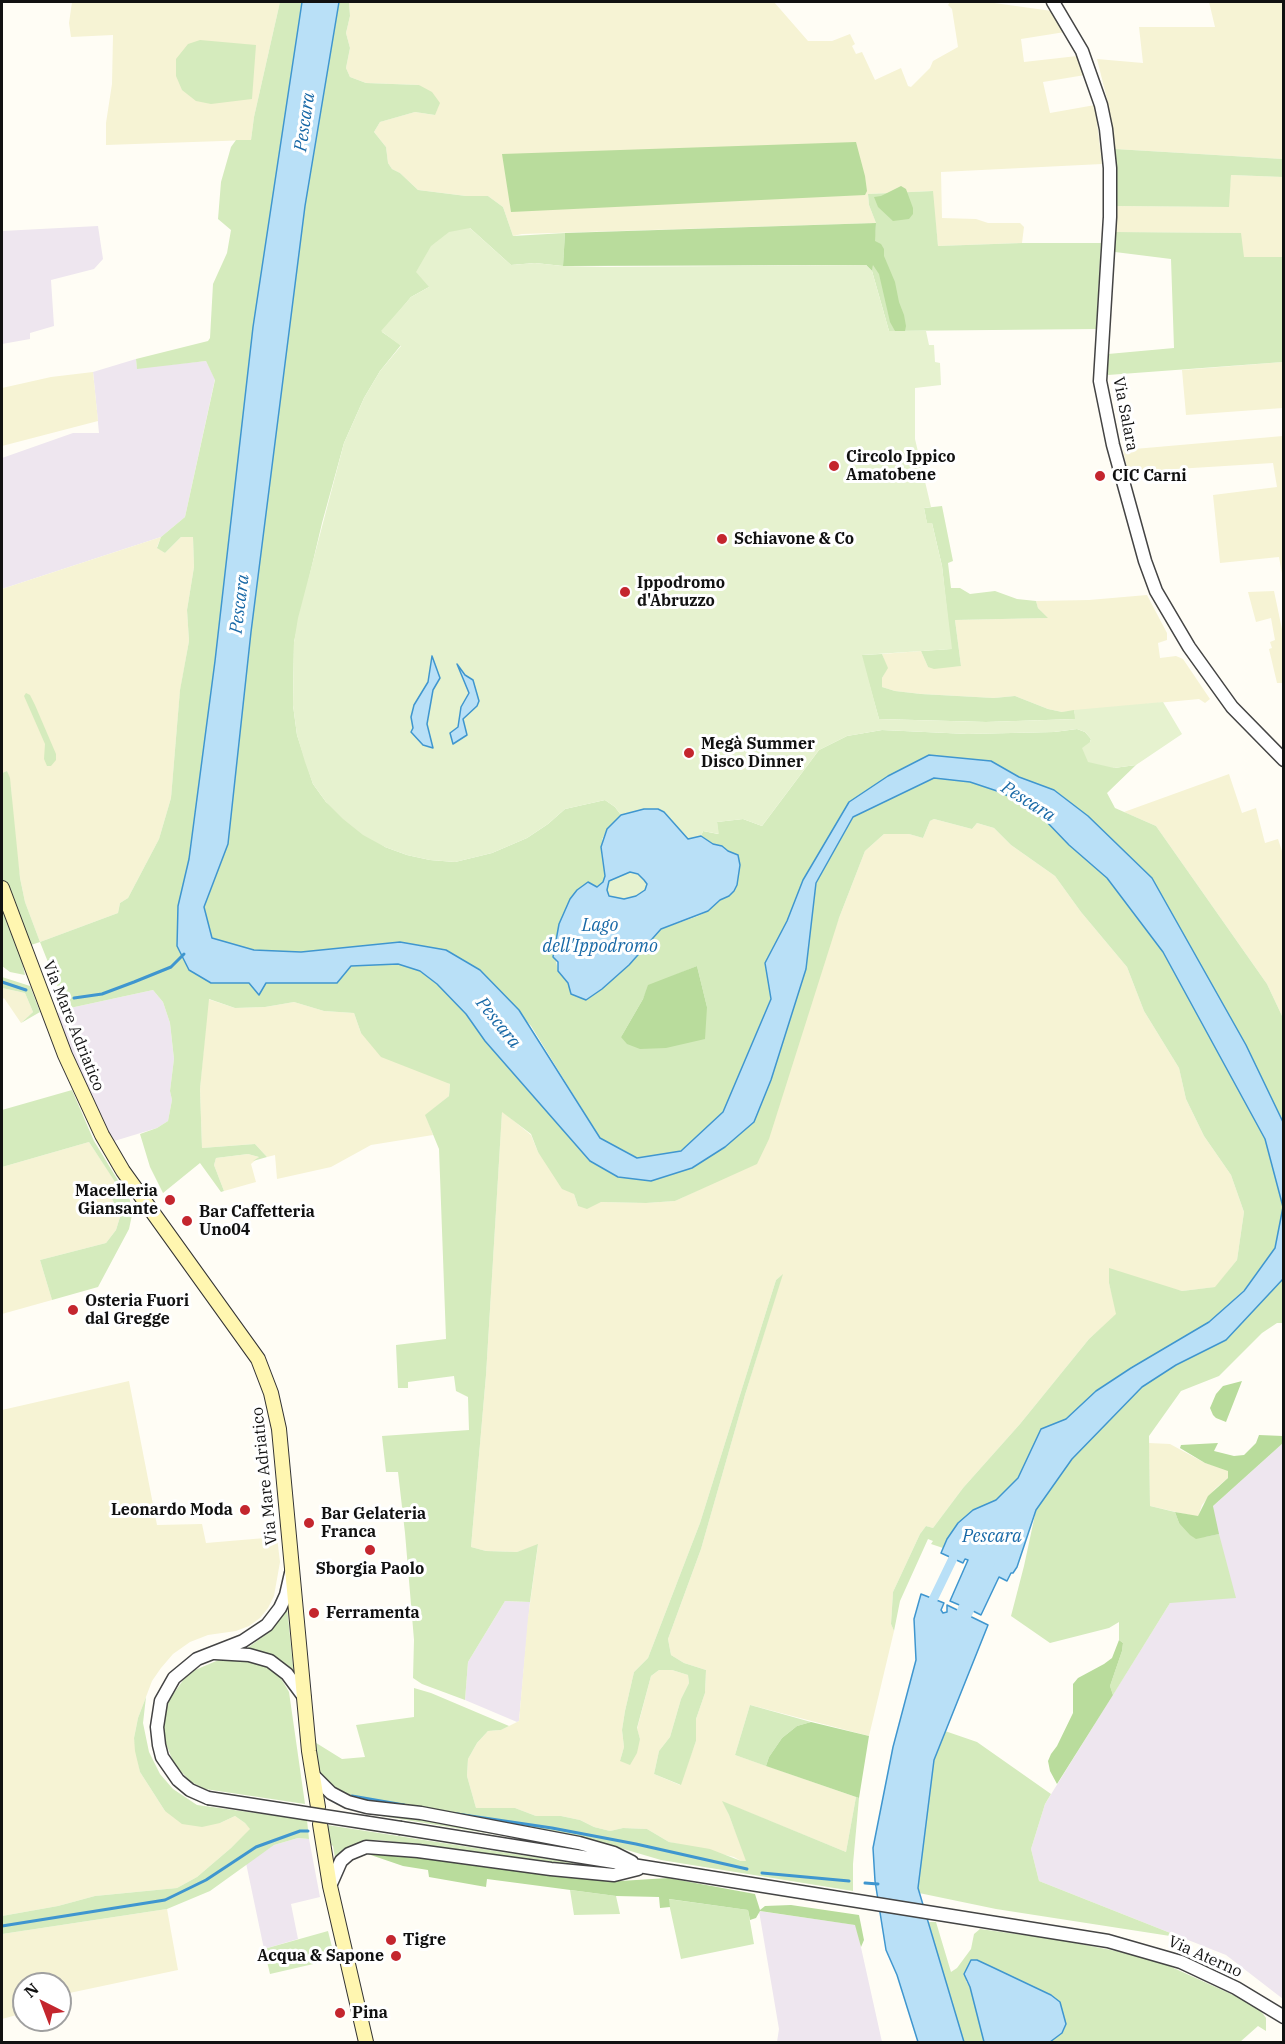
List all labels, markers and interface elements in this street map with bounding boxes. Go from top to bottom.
water label: Pescara [290,91,320,153]
street label: Via Salara [1108,375,1142,453]
place label: Circolo Ippico Amatobene [846,447,955,485]
marker: Circolo Ippico Amatobene [827,459,841,473]
place label: CIC Carni [1112,466,1187,486]
marker: CIC Carni [1093,469,1107,483]
place label: Schiavone & Co [734,529,854,549]
marker: Schiavone & Co [715,532,729,546]
water label: Pescara [226,573,254,635]
place label: Ippodromo d'Abruzzo [637,573,725,611]
marker: Ippodromo d'Abruzzo [618,585,632,599]
place label: Megà Summer Disco Dinner [701,734,815,772]
marker: Megà Summer Disco Dinner [682,746,696,760]
water label: Pescara [997,777,1059,827]
water label: Lago dell'Ippodromo [542,915,658,958]
street label: Via Mare Adriatico [38,958,108,1094]
water label: Pescara [471,993,525,1053]
place label: Macelleria Giansante [75,1181,158,1219]
marker: Macelleria Giansante [163,1193,177,1207]
place label: Bar Caffetteria Uno04 [199,1202,315,1240]
marker: Bar Caffetteria Uno04 [180,1214,194,1228]
place label: Osteria Fuori dal Gregge [85,1291,189,1329]
marker: Osteria Fuori dal Gregge [66,1303,80,1317]
street label: Via Mare Adriatico [248,1406,282,1546]
place label: Leonardo Moda [111,1500,233,1520]
marker: Leonardo Moda [238,1503,252,1517]
place label: Bar Gelateria Franca [321,1504,426,1542]
marker: Bar Gelateria Franca [302,1516,316,1530]
water label: Pescara [962,1526,1022,1548]
marker: Sborgia Paolo [363,1543,377,1557]
place label: Sborgia Paolo [316,1559,424,1579]
place label: Ferramenta [326,1603,420,1623]
marker: Ferramenta [307,1606,321,1620]
place label: Tigre [403,1930,446,1950]
street label: Via Aterno [1165,1932,1245,1982]
marker: Tigre [384,1933,398,1947]
place label: Acqua & Sapone [257,1946,384,1966]
marker: Acqua & Sapone [389,1949,403,1963]
north arrow [12,1972,72,2032]
text: N [20,1978,43,2002]
place label: Pina [352,2003,388,2023]
marker: Pina [333,2006,347,2020]

